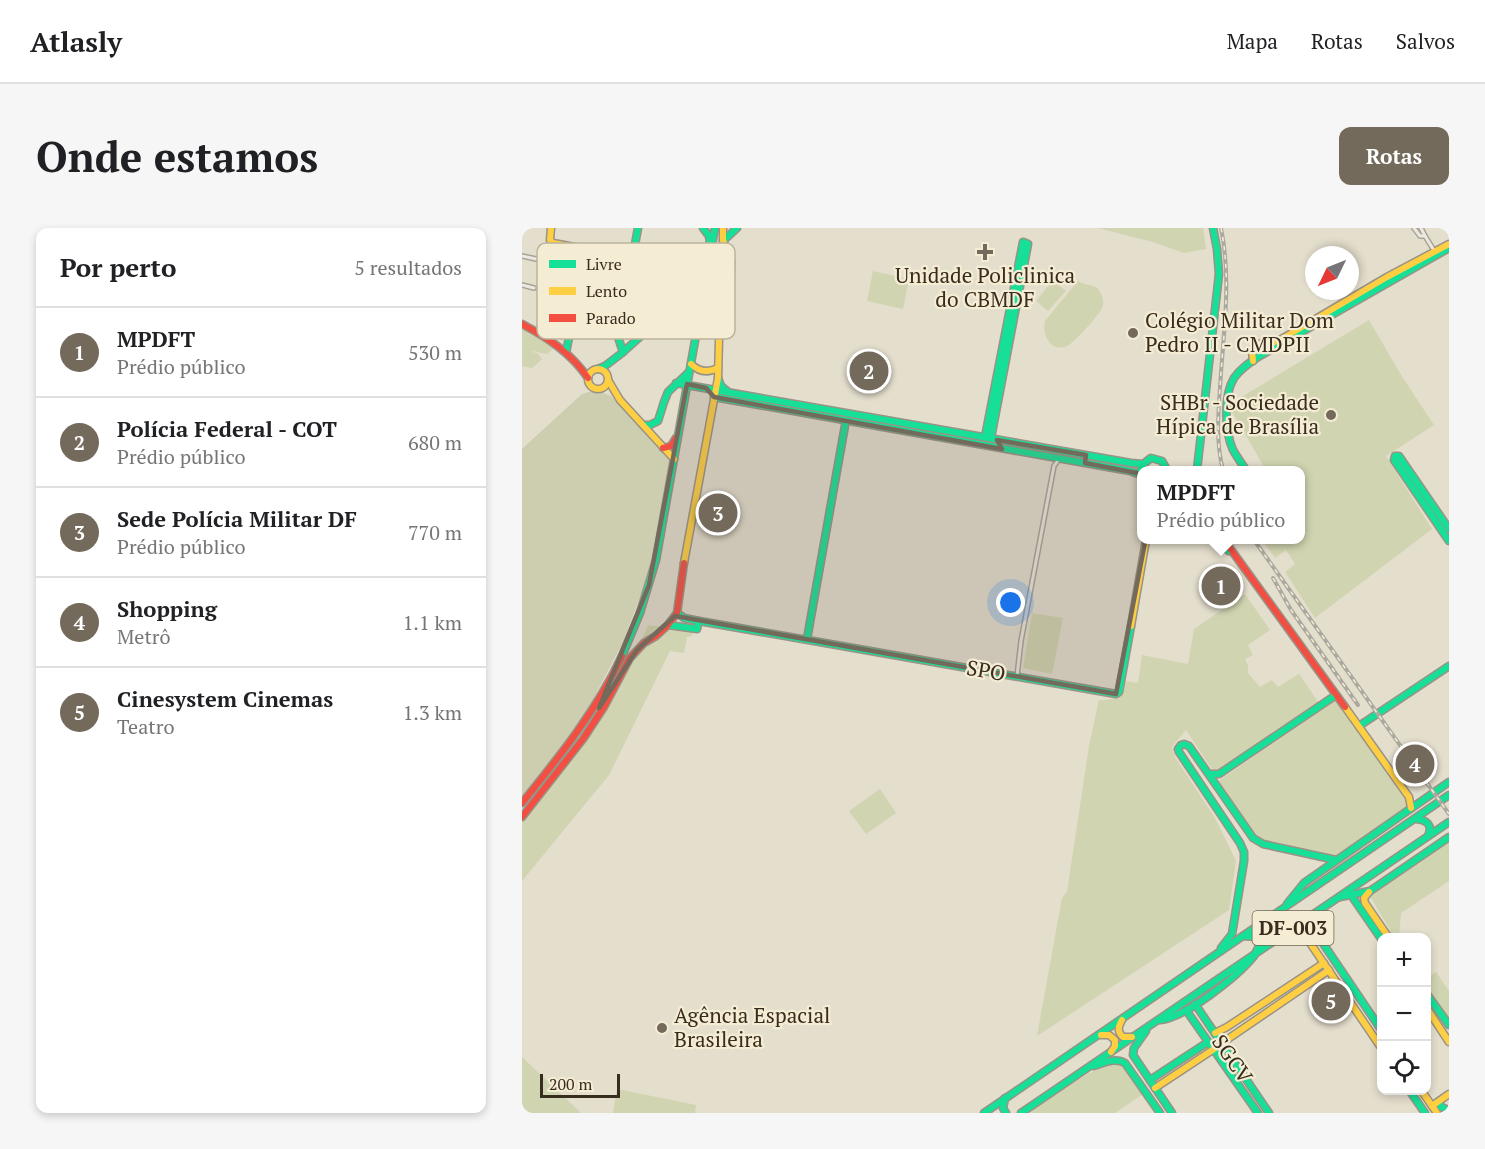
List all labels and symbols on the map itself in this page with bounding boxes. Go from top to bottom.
legend [537,243,735,339]
marker: Unidade Policlinica do CBMDF [976,243,994,261]
north arrow [1305,246,1359,300]
text: Livre [586,253,622,275]
place label: Unidade Policlinica do CBMDF [895,261,1076,313]
text: Lento [586,280,627,302]
place label: Colégio Militar Dom Pedro II - CMDPII [1145,306,1334,358]
text: Parado [586,307,636,329]
marker: Colégio Militar Dom Pedro II - CMDPII [1126,326,1140,340]
pin: 2 [850,348,888,394]
place label: SHBr - Sociedade Hípica de Brasília [1156,388,1319,440]
marker: SHBr - Sociedade Hípica de Brasília [1324,408,1338,422]
pin: 3 [698,490,738,536]
pin: 1 [1202,564,1240,608]
your location [996,588,1025,617]
street label: SPO [965,653,1008,687]
pin: 4 [1396,742,1434,786]
road number: DF-003 [1252,911,1334,945]
pin: 5 [1312,978,1350,1024]
place label: Agência Espacial Brasileira [674,1001,830,1053]
marker: Agência Espacial Brasileira [655,1021,669,1035]
street label: SGCV [1206,1029,1260,1089]
scale bar [540,1071,620,1098]

